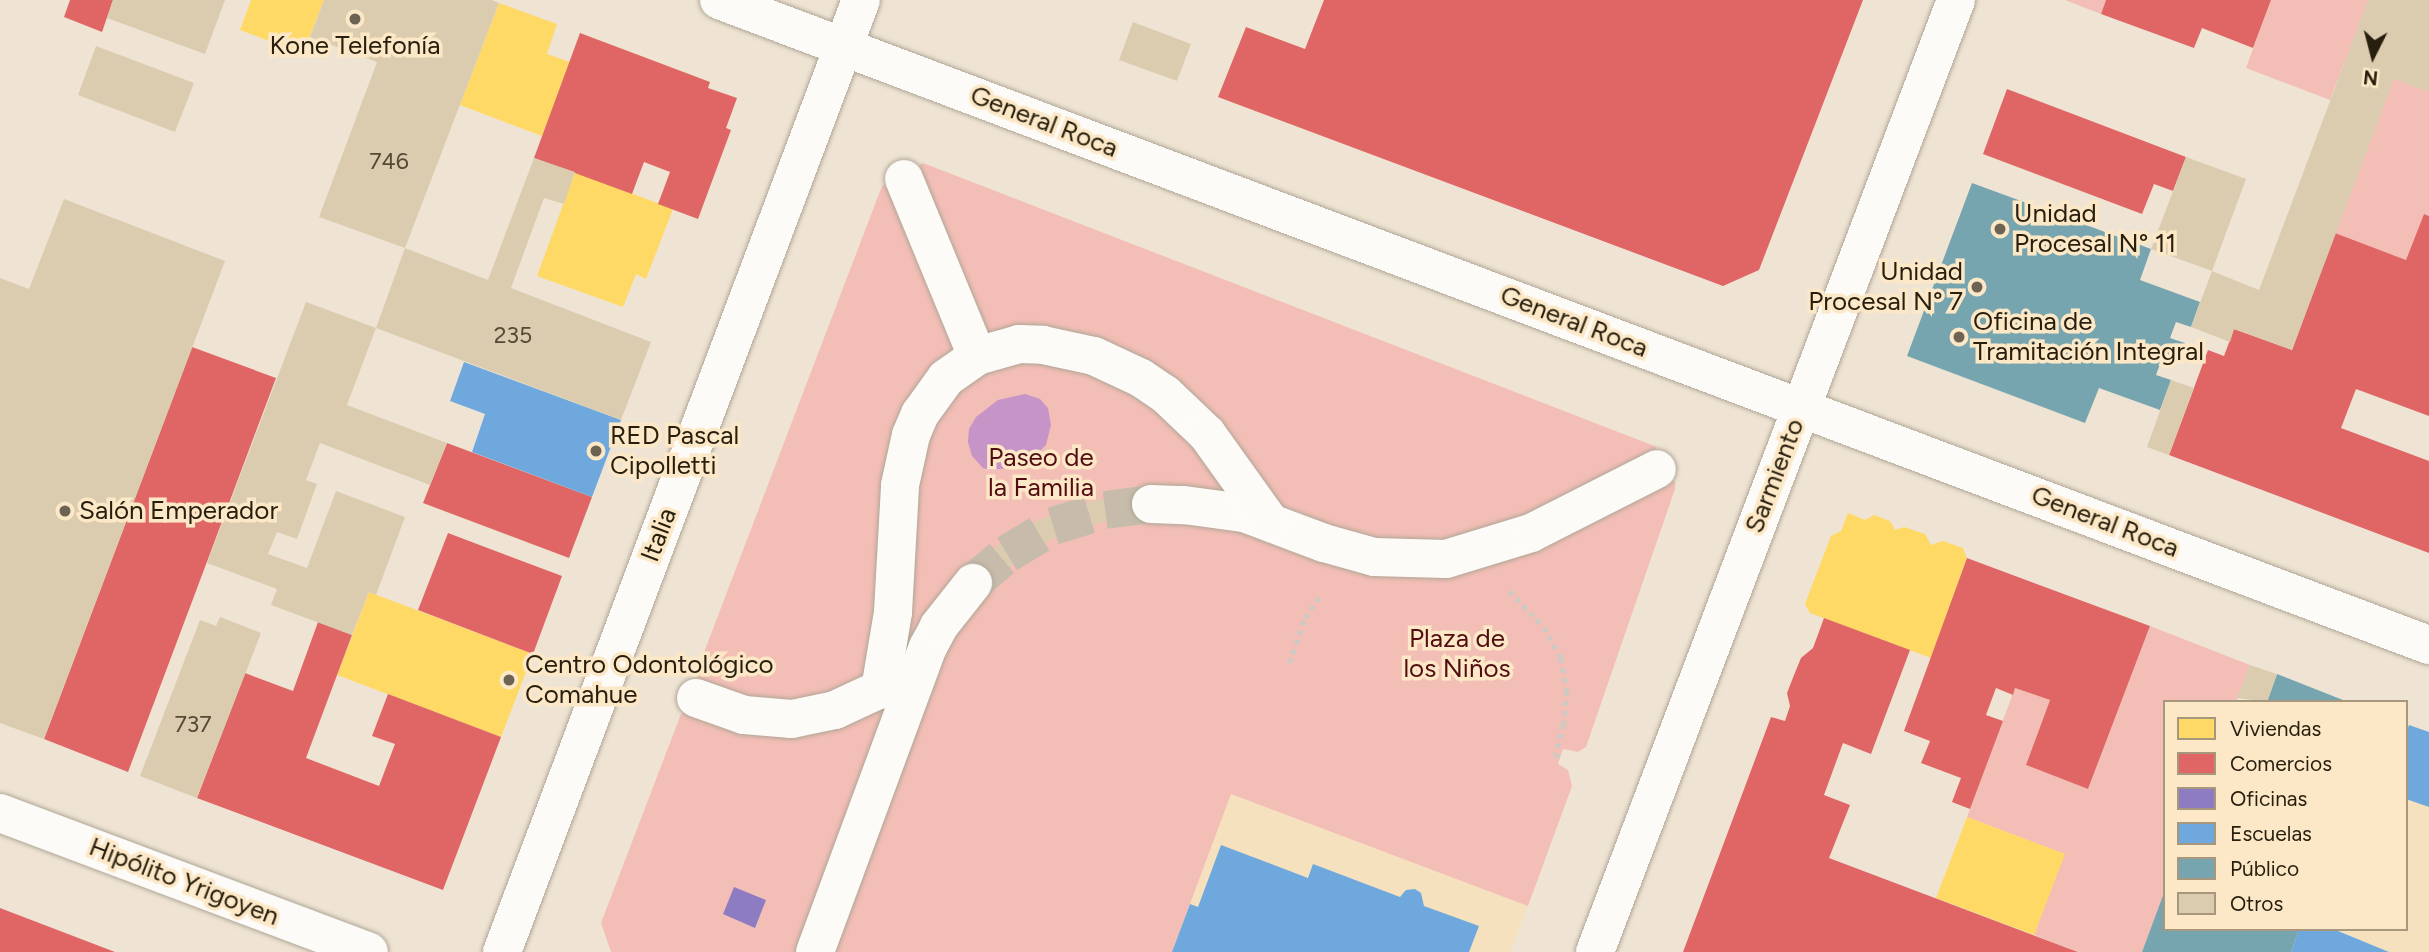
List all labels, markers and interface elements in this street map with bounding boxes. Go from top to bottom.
marker: Kone Telefonía [347,11,363,27]
north arrow [2338,21,2408,91]
place label: Kone Telefonía [269,30,441,62]
text: N [2362,65,2379,90]
street label: General Roca [966,80,1122,164]
house number: 746 [369,147,409,175]
place label: Unidad Procesal N° 11 [2014,198,2176,260]
marker: Unidad Procesal N° 11 [1992,221,2008,237]
place label: Unidad Procesal N° 7 [1808,256,1963,318]
marker: Unidad Procesal N° 7 [1969,279,1985,295]
street label: General Roca [1496,280,1652,364]
place label: Oficina de Tramitación Integral [1973,306,2204,368]
house number: 235 [494,321,532,349]
marker: Oficina de Tramitación Integral [1951,329,1967,345]
street label: Sarmiento [1739,415,1811,537]
place label: RED Pascal Cipolletti [610,420,739,481]
park label: Paseo de la Familia [988,442,1094,504]
marker: RED Pascal Cipolletti [588,443,604,459]
street label: General Roca [2027,480,2183,564]
place label: Salón Emperador [79,495,278,527]
marker: Salón Emperador [57,503,73,519]
street label: Italia [635,504,683,566]
park label: Plaza de los Niños [1403,623,1511,684]
place label: Centro Odontológico Comahue [525,649,774,710]
marker: Centro Odontológico Comahue [499,670,519,690]
legend [2163,700,2408,931]
house number: 737 [174,710,212,738]
text: Viviendas [2230,716,2321,741]
text: Comercios [2230,751,2332,776]
text: Oficinas [2230,786,2307,811]
text: Escuelas [2230,821,2312,846]
street label: Hipólito Yrigoyen [85,831,283,933]
text: Público [2230,856,2299,881]
text: Otros [2230,891,2283,916]

